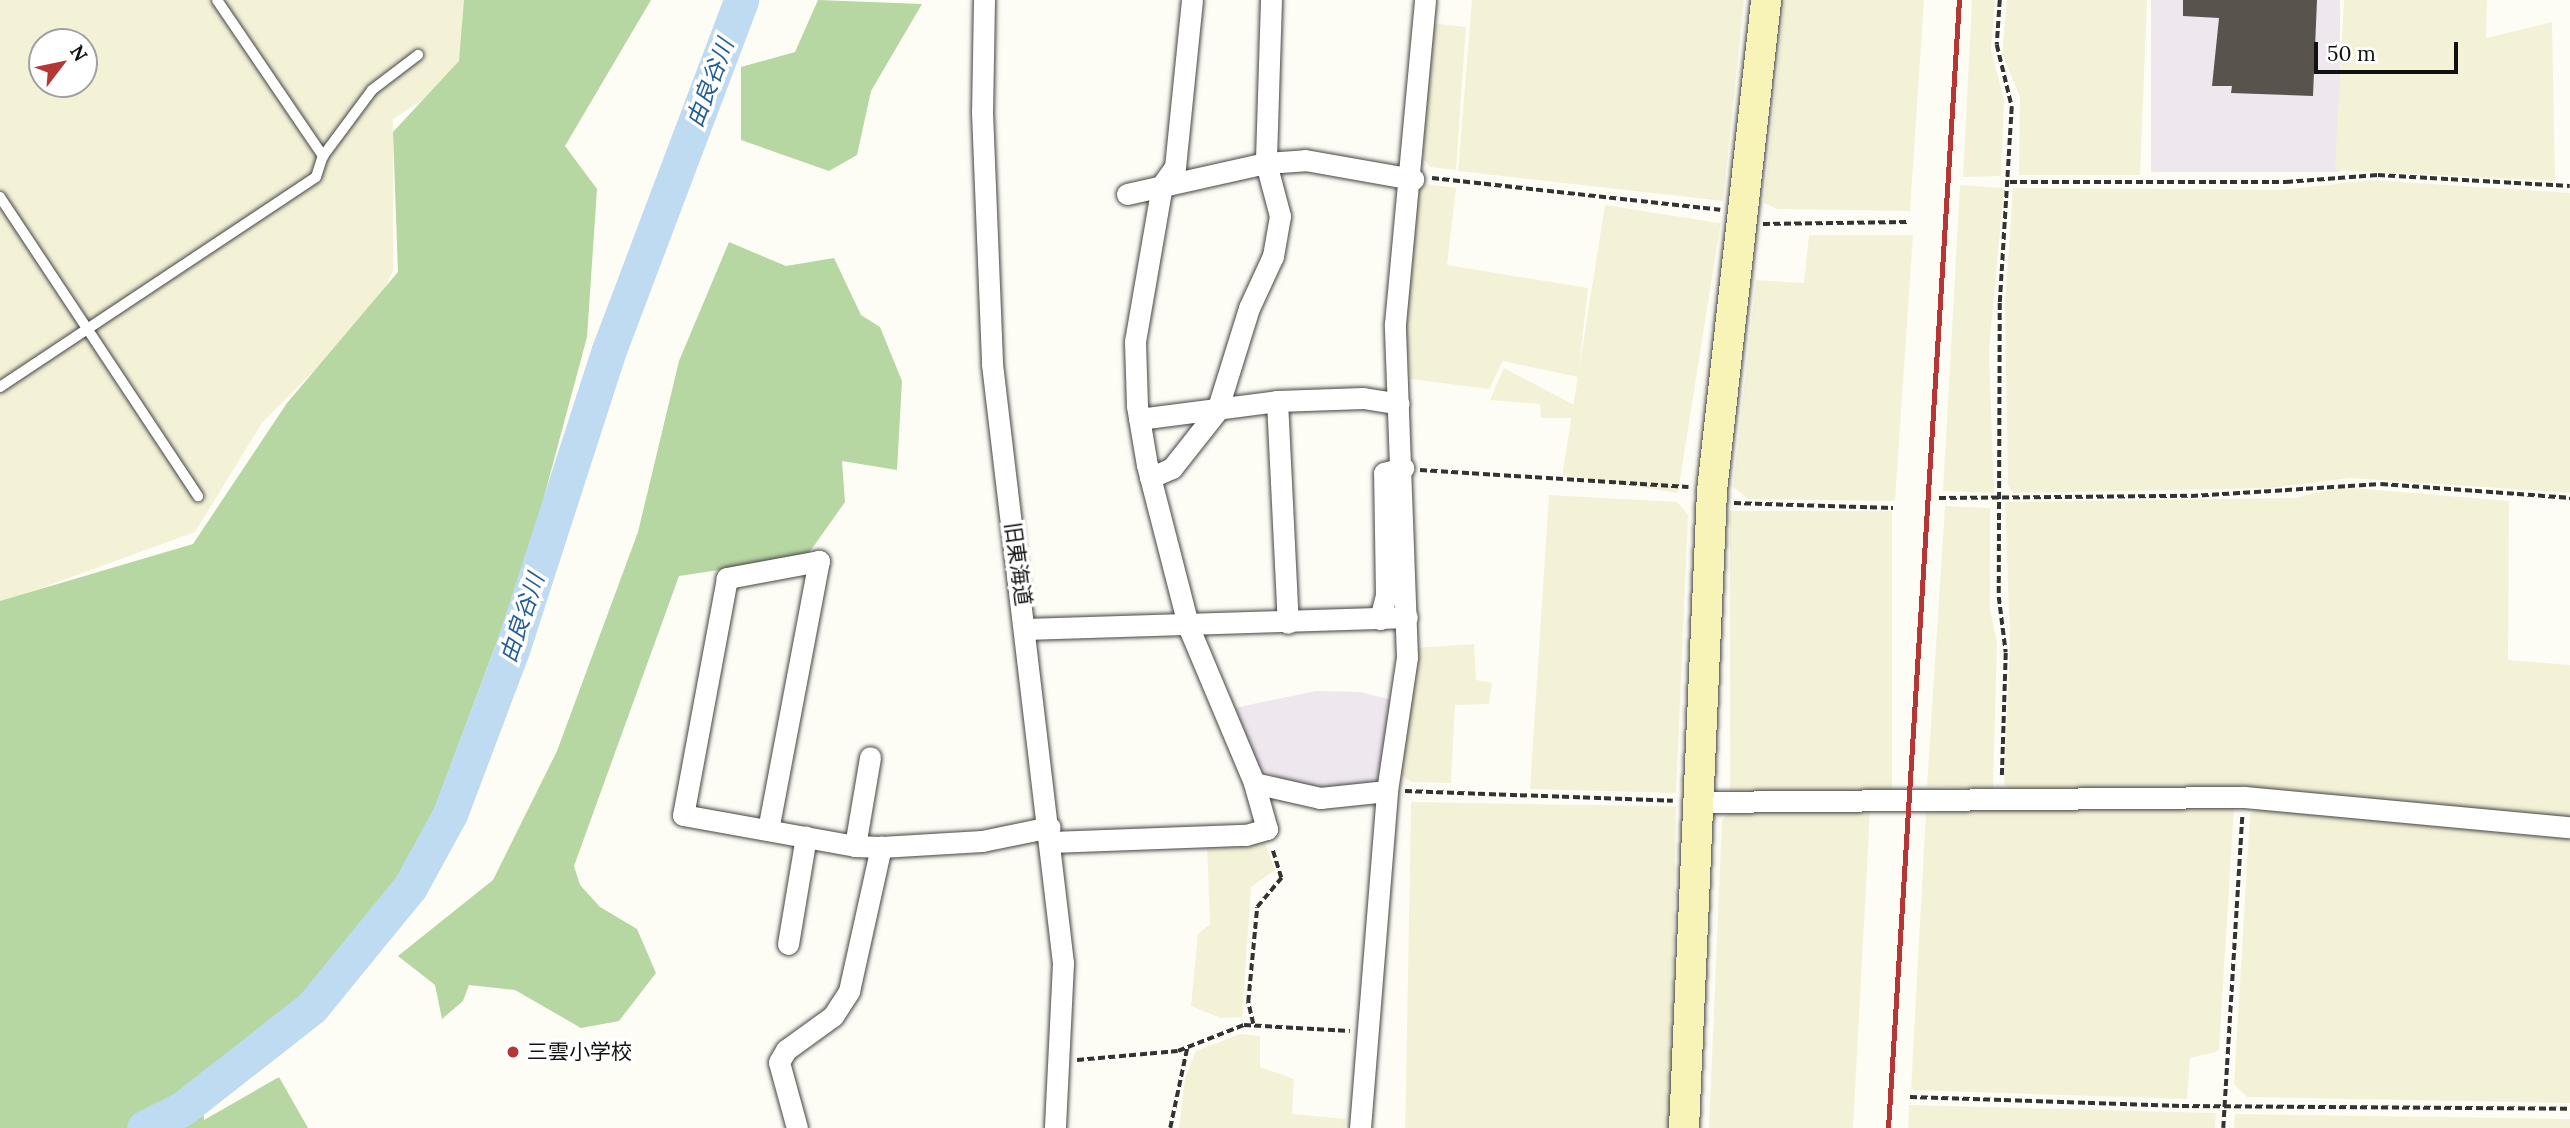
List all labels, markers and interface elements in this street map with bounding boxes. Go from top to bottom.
north arrow [28,28,98,98]
scale bar [2318,28,2462,72]
water label: 由良谷川 [681,35,739,131]
text: N [65,40,93,66]
text: 50 m [2327,40,2376,67]
street label: 旧東海道 [1000,521,1036,607]
water label: 由良谷川 [494,570,550,666]
place label: 三雲小学校 [527,1039,632,1065]
marker: 三雲小学校 [505,1044,521,1060]

